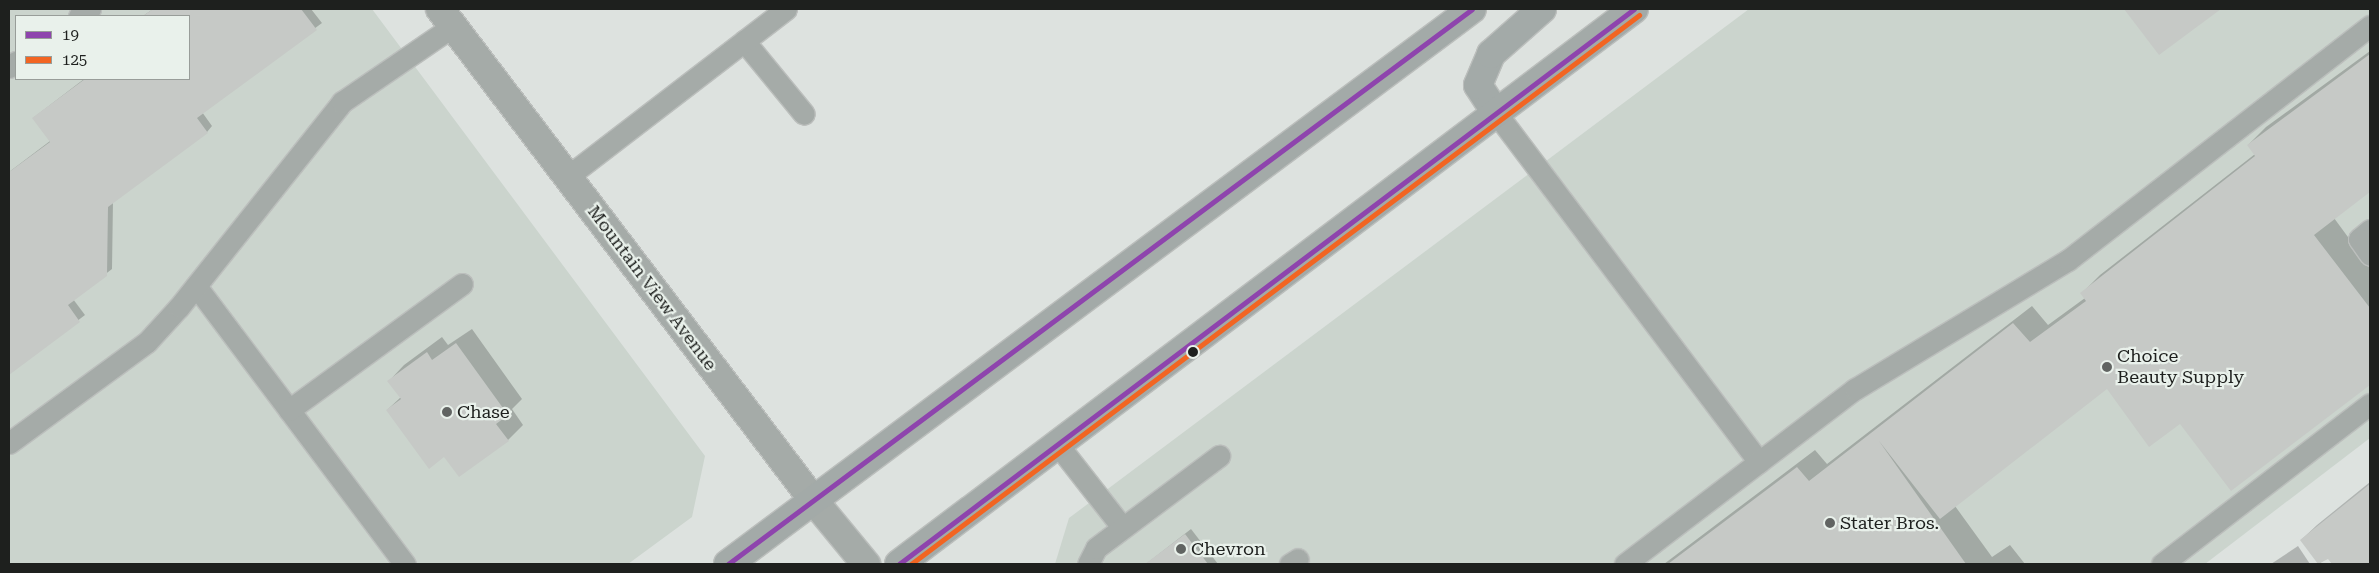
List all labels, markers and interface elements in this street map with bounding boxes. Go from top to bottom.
legend [15,15,190,80]
text: 19 [62,26,79,44]
text: 125 [62,51,87,69]
street label: Mountain View Avenue [583,201,721,375]
place label: Choice Beauty Supply [2117,346,2244,388]
unlabelled marker [1188,347,1198,357]
marker: Choice Beauty Supply [2101,361,2113,373]
place label: Chase [457,401,510,423]
marker: Chase [441,406,453,418]
place label: Stater Bros. [1840,512,1939,534]
marker: Stater Bros. [1824,517,1836,529]
place label: Chevron [1191,538,1266,560]
marker: Chevron [1175,543,1187,555]

